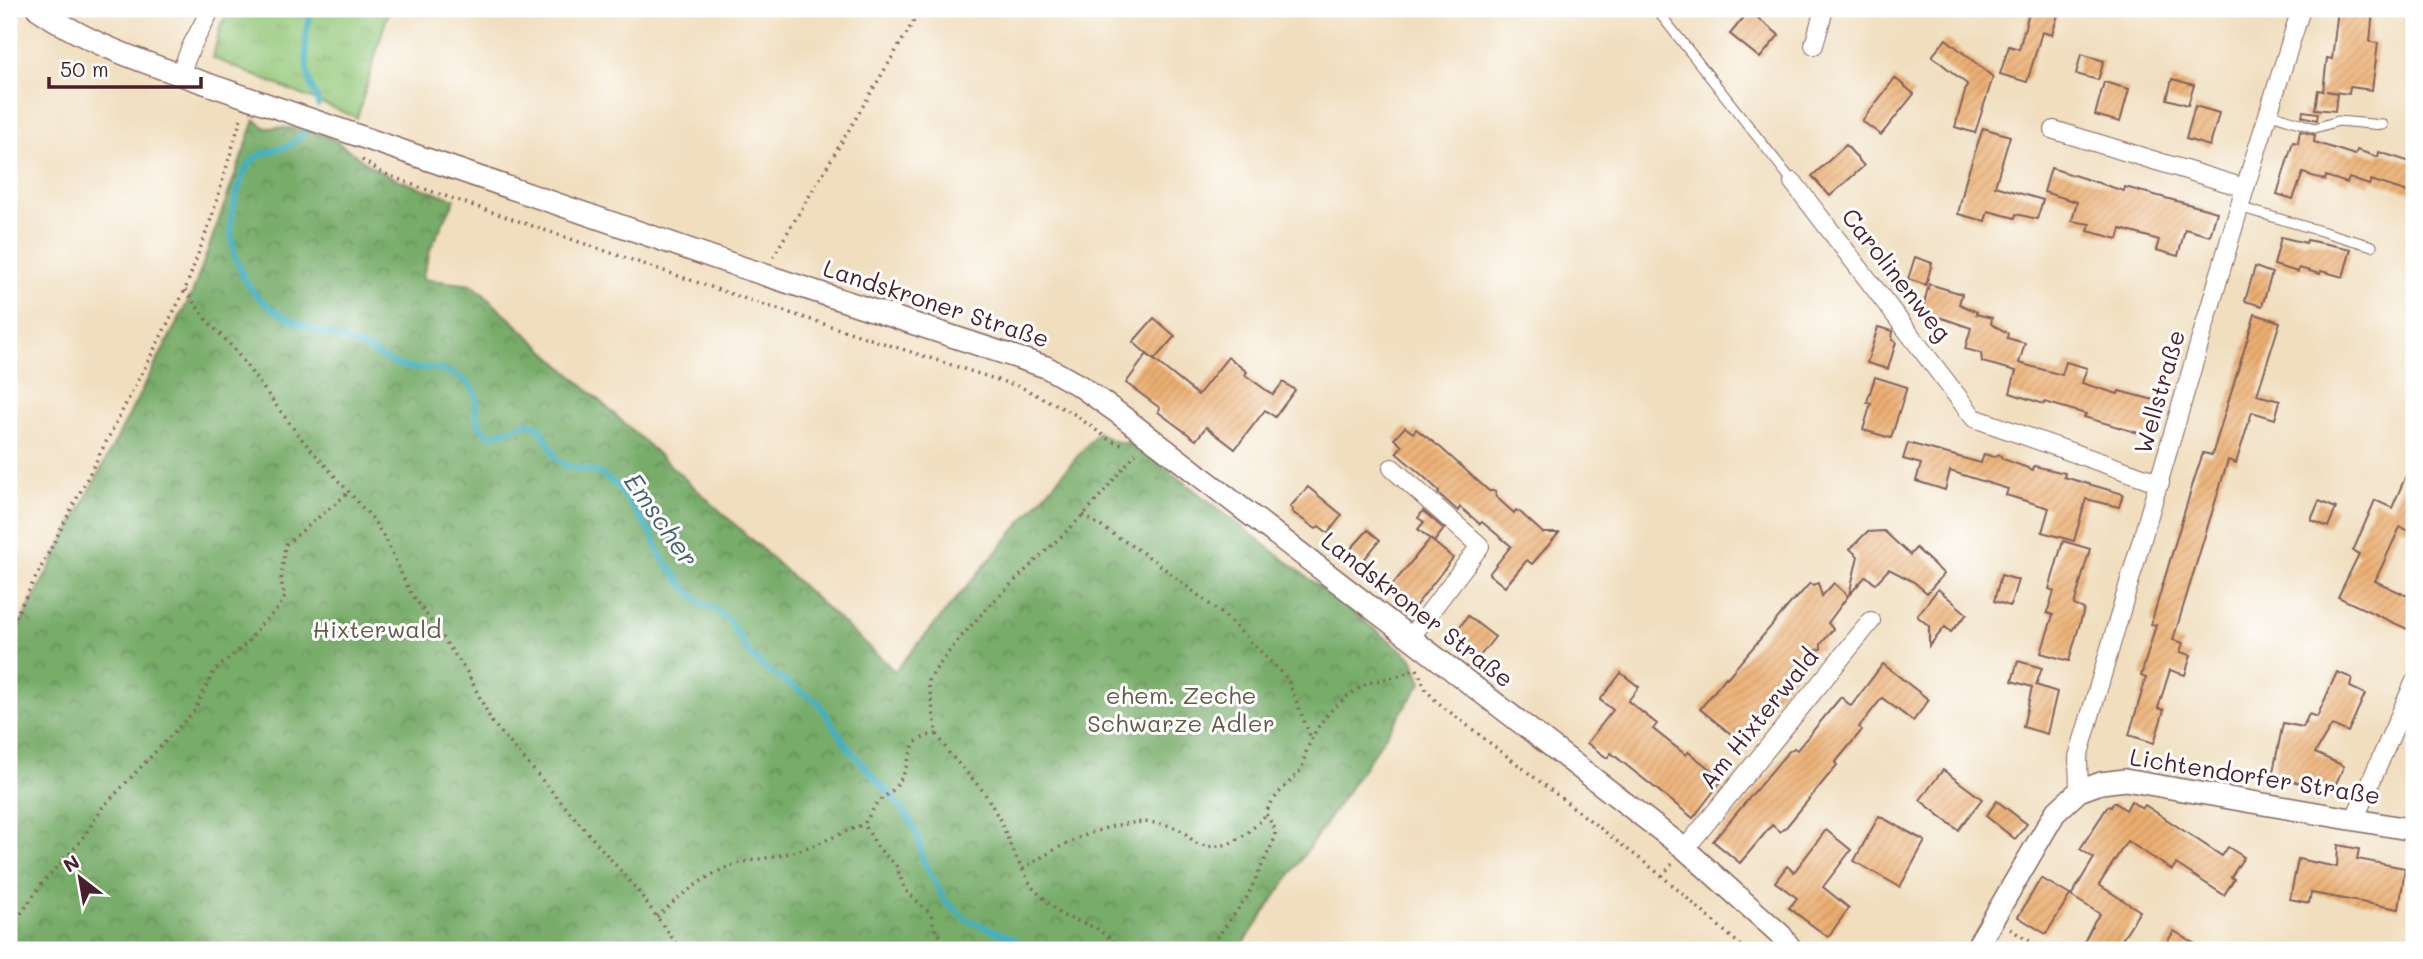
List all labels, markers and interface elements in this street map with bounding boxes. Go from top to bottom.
scale bar [49,46,201,90]
text: 50 m [60,55,109,82]
street label: Carolinenweg [1836,201,1959,347]
street label: Landskroner Straße [820,251,1053,354]
street label: Wellstraße [2126,326,2191,457]
water label: Emscher [617,466,707,573]
street label: Landskroner Straße [1315,524,1520,694]
park label: Hixterwald [313,613,441,644]
street label: Am Hixterwald [1692,641,1824,795]
park label: ehem. Zeche Schwarze Adler [1087,679,1275,738]
street label: Lichtendorfer Straße [2128,740,2383,811]
north arrow [46,844,116,914]
text: N [58,849,84,877]

